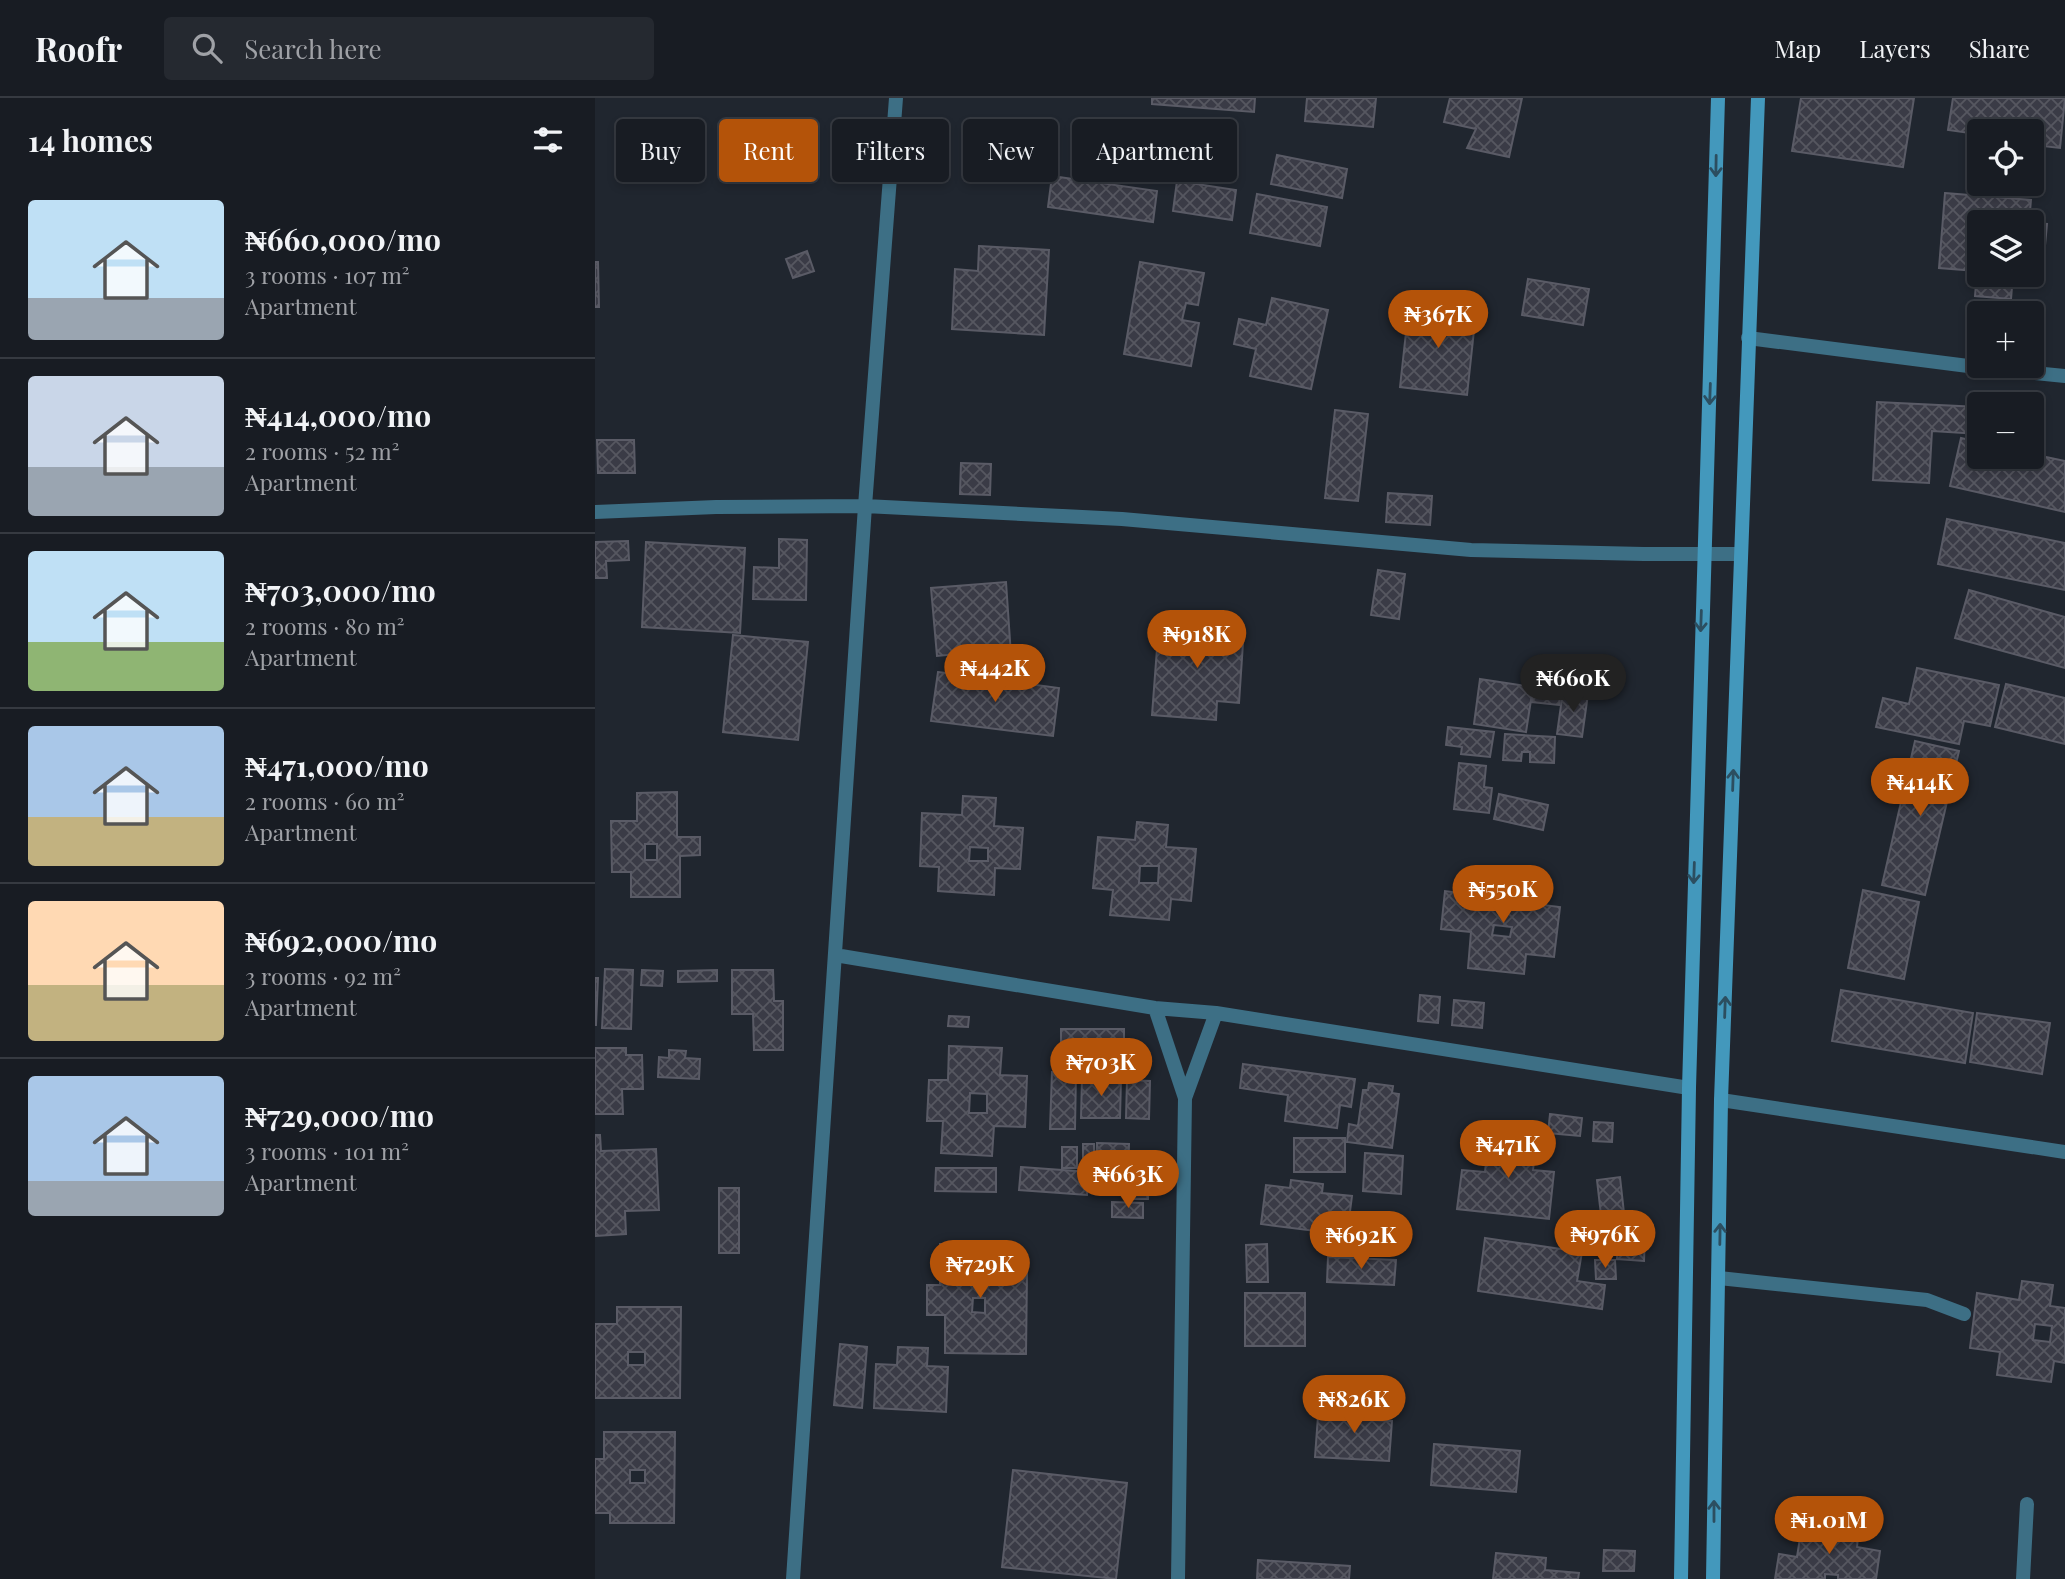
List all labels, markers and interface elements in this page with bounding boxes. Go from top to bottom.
search box [164,17,654,80]
text: Roofr [35,26,122,70]
icon: search [188,29,226,67]
text: Search here [244,31,382,66]
text: Map [1775,32,1821,64]
text: Layers [1859,32,1931,64]
text: Share [1969,32,2030,64]
chip: Buy [616,119,705,182]
chip: Rent [719,119,818,182]
chip: Filters [832,119,949,182]
chip: New [963,119,1058,182]
chip: Apartment [1072,119,1237,182]
map controls [1967,119,2044,469]
button: locate [1967,119,2044,196]
text: 14 homes [28,120,153,160]
icon: filters [529,121,567,159]
one-way arrow [1710,154,1723,177]
button: layers [1967,210,2044,287]
text: ₦660,000/mo [245,219,441,259]
icon: home [84,228,168,312]
text: 3 rooms · 107 m² [245,259,410,290]
text: Apartment [245,290,357,321]
pin: ₦367K [1389,290,1487,350]
text: ₦367K [1404,297,1472,328]
button: + [1967,301,2044,378]
one-way arrow [1703,382,1716,405]
button: − [1967,392,2044,469]
text: ₦414,000/mo [245,395,431,435]
icon: home [84,404,168,488]
text: 2 rooms · 52 m² [245,435,399,466]
text: Apartment [245,466,357,497]
text: ₦703,000/mo [245,570,436,610]
icon: home [84,579,168,663]
one-way arrow [1695,609,1708,632]
text: 2 rooms · 80 m² [245,610,405,641]
pin: ₦918K [1148,610,1246,670]
text: ₦918K [1163,617,1231,648]
text: Apartment [245,641,357,672]
pin: ₦442K [946,644,1044,704]
text: ₦442K [960,651,1030,682]
pin: ₦660K [1524,654,1622,714]
text: ₦660K [1536,661,1610,692]
text: ₦471,000/mo [245,745,429,785]
icon: home [84,754,168,838]
pin: ₦414K [1871,758,1969,818]
text: ₦414K [1887,765,1953,796]
one-way arrow [1726,768,1740,791]
text: 2 rooms · 60 m² [245,785,405,816]
text: Apartment [245,816,357,847]
one-way arrow [1688,861,1701,884]
pin: ₦550K [1454,866,1552,925]
text: ₦550K [1469,872,1537,903]
text: ₦692,000/mo [245,920,437,960]
icon: home [84,929,168,1013]
text: 3 rooms · 92 m² [245,960,401,991]
text: Apartment [245,991,357,1022]
one-way arrow [1718,996,1731,1019]
pin: ₦703K [1052,1038,1150,1098]
text: ₦703K [1066,1045,1136,1076]
text: ₦729,000/mo [245,1095,434,1135]
icon: home [84,1104,168,1188]
pin: ₦471K [1459,1121,1557,1180]
text: ₦471K [1476,1127,1540,1158]
text: 3 rooms · 101 m² [245,1135,409,1166]
pin: ₦663K [1079,1150,1177,1210]
text: ₦663K [1093,1157,1163,1188]
text: Apartment [245,1166,357,1197]
pin: ₦976K [1556,1210,1654,1270]
pin: ₦692K [1312,1212,1410,1271]
text: ₦976K [1570,1217,1640,1248]
text: ₦692K [1326,1218,1396,1249]
one-way arrow [1713,1223,1727,1246]
pin: ₦729K [931,1240,1029,1300]
text: ₦729K [946,1247,1014,1278]
pin: ₦826K [1305,1376,1403,1435]
text: ₦826K [1319,1382,1389,1413]
pin: ₦1.01M [1772,1496,1886,1556]
one-way arrow [1707,1500,1721,1523]
text: ₦1.01M [1791,1503,1867,1534]

